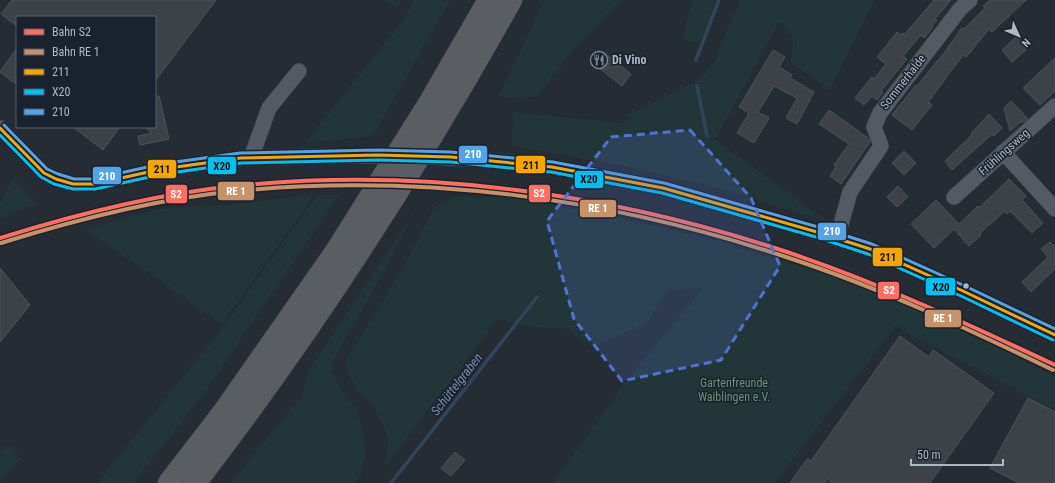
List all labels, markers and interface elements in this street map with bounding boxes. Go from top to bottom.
legend [16,16,156,128]
north arrow [999,16,1039,56]
text: Bahn S2 [52,25,91,39]
text: N [1019,36,1033,50]
text: Bahn RE 1 [52,45,100,59]
restaurant icon: Di Vino [589,50,609,70]
street label: Sommerhalde [877,52,929,112]
place label: Di Vino [612,53,646,67]
text: 211 [52,65,70,79]
text: X20 [52,85,71,99]
text: 210 [52,105,70,119]
street label: Frühlingsweg [976,126,1032,178]
line badge: 210 [458,145,488,164]
text: 210 [465,148,482,161]
line badge: 211 [515,155,546,174]
line badge: X20 [207,156,237,175]
line badge: 211 [147,159,177,179]
text: 211 [523,159,539,172]
text: X20 [213,160,231,173]
text: 211 [154,163,170,176]
line badge: 210 [92,166,122,185]
text: 210 [99,170,116,183]
line badge: X20 [574,170,604,189]
text: X20 [580,173,598,186]
line badge: RE 1 [217,181,255,201]
line badge: S2 [165,184,188,204]
line badge: S2 [528,184,551,203]
text: RE 1 [226,185,246,198]
text: S2 [533,187,545,200]
text: S2 [170,188,182,201]
line badge: RE 1 [579,199,617,218]
text: RE 1 [588,202,608,215]
line badge: 210 [817,222,847,241]
text: 210 [824,225,841,238]
line badge: 211 [872,247,903,267]
text: 211 [880,251,896,264]
line badge: X20 [925,277,956,296]
line badge: S2 [877,281,900,300]
text: X20 [932,281,950,294]
unlabelled marker [961,281,971,291]
text: S2 [883,284,895,297]
line badge: RE 1 [924,309,962,328]
text: RE 1 [933,312,953,325]
water label: Schüttelgraben [427,350,485,418]
park label: Gartenfreunde Waiblingen e.V. [698,376,770,404]
scale bar [911,441,1003,467]
text: 50 m [917,448,941,462]

